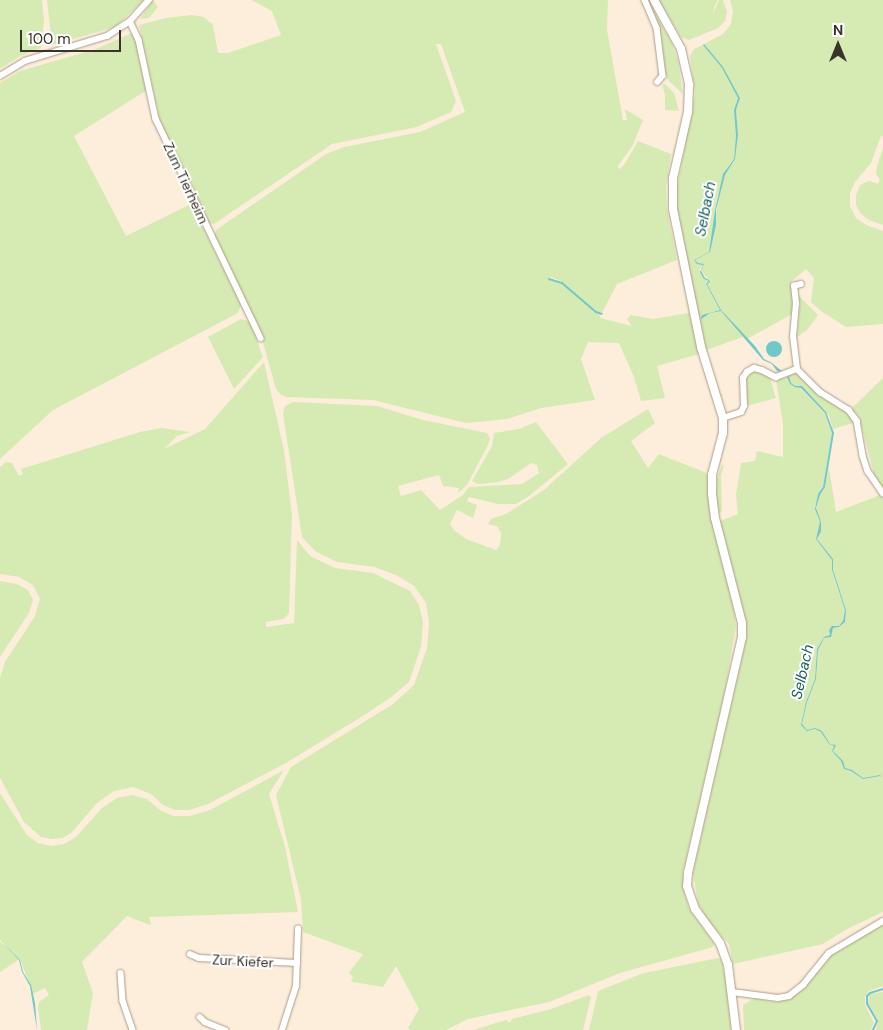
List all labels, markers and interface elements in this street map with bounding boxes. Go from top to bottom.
scale bar [22,20,124,52]
north arrow [813,20,863,70]
text: N [833,21,843,39]
text: 100 m [28,29,71,49]
street label: Zum Tierheim [160,140,212,226]
water label: Selbach [692,180,720,238]
water label: Selbach [788,643,818,701]
street label: Zur Kiefer [212,951,274,971]

